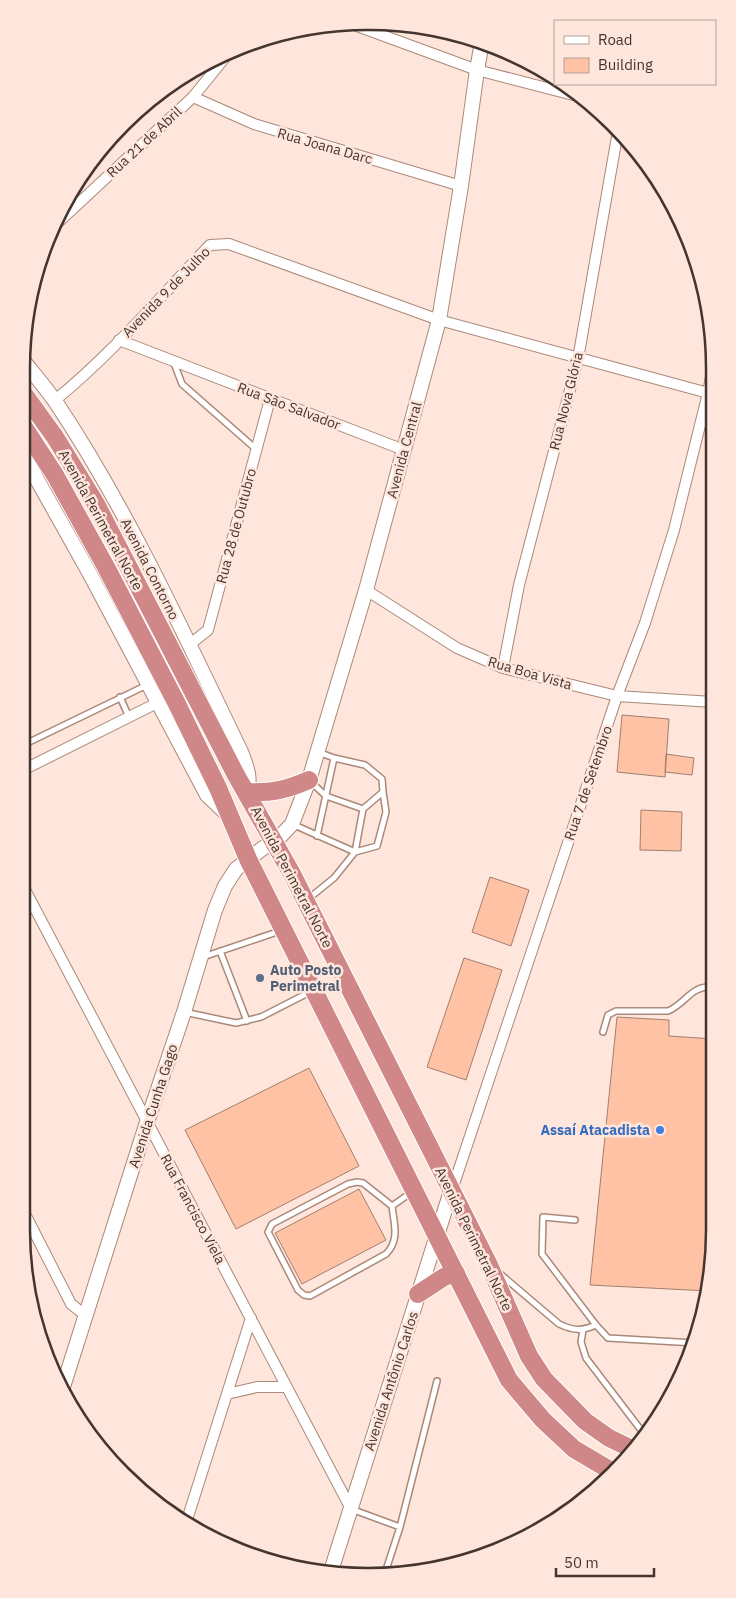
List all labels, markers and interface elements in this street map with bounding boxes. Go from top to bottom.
legend [554,20,716,85]
text: Road [598,30,633,49]
text: Building [598,55,653,74]
street label: Rua 21 de Abril [103,102,186,181]
street label: Rua Joana Darc [275,124,375,168]
street label: Avenida 9 de Julho [118,243,214,341]
street label: Rua Nova Glória [545,350,587,452]
street label: Rua São Salvador [235,378,343,434]
street label: Avenida Central [382,400,426,500]
street label: Avenida Perimetral Norte [55,447,147,594]
street label: Rua 28 de Outubro [212,466,260,586]
street label: Avenida Contorno [117,515,183,623]
street label: Rua Boa Vista [486,652,575,694]
street label: Rua 7 de Setembro [560,723,616,843]
street label: Avenida Perimetral Norte [247,803,337,951]
place label: Auto Posto Perimetral [270,961,341,995]
marker: Auto Posto Perimetral [254,972,266,984]
street label: Avenida Cunha Gago [124,1042,182,1170]
place label: Assaí Atacadista [540,1121,650,1139]
marker: Assaí Atacadista [654,1124,666,1136]
street label: Rua Francisco Viela [156,1151,230,1268]
street label: Avenida Perimetral Norte [431,1164,517,1314]
street label: Avenida Antônio Carlos [360,1309,422,1453]
scale bar [556,1546,654,1578]
text: 50 m [564,1553,599,1572]

